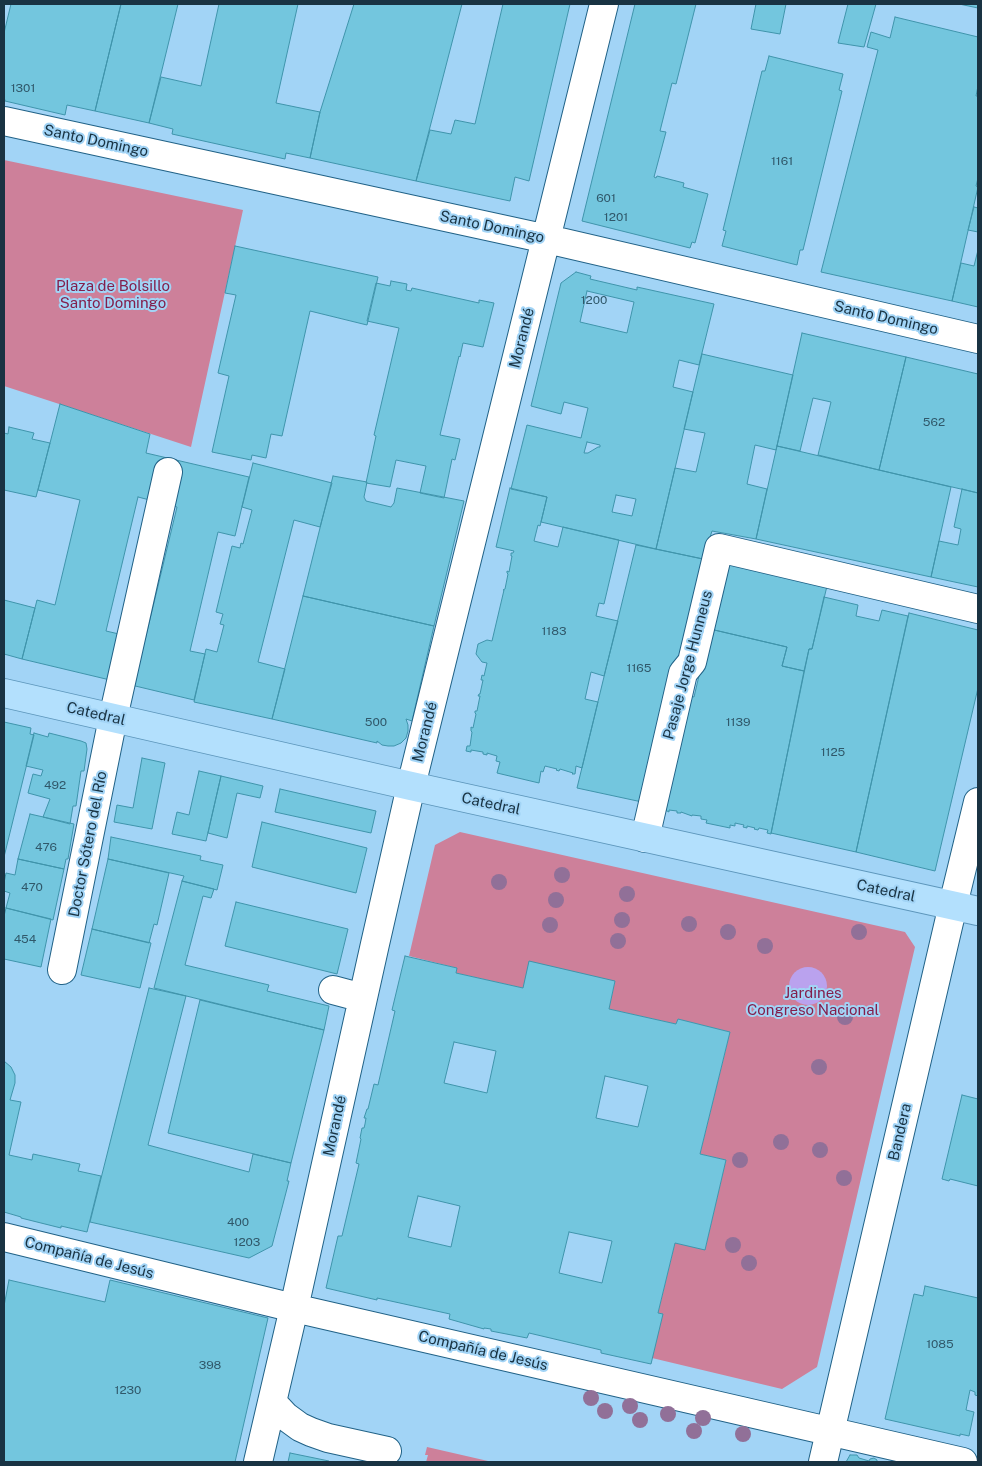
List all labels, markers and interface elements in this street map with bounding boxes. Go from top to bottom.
house number: 1301 [11,81,35,95]
street label: Santo Domingo [42,121,150,161]
house number: 1161 [771,154,793,168]
house number: 601 [596,191,616,205]
street label: Santo Domingo [438,207,546,247]
house number: 1201 [604,210,628,224]
park label: Plaza de Bolsillo Santo Domingo [56,277,170,312]
house number: 1200 [581,293,607,307]
street label: Santo Domingo [832,297,940,339]
street label: Morandé [506,306,538,370]
house number: 562 [923,415,945,429]
street label: Pasaje Jorge Hunneus [659,589,717,741]
house number: 1183 [541,624,567,638]
house number: 1165 [627,661,651,675]
street label: Catedral [65,699,127,729]
street label: Morandé [409,700,441,764]
house number: 500 [365,715,387,729]
house number: 1139 [726,715,750,729]
house number: 1125 [821,745,845,759]
street label: Doctor Sótero del Río [65,769,111,919]
house number: 492 [44,778,66,792]
street label: Catedral [460,789,522,819]
house number: 476 [35,840,57,854]
street label: Catedral [855,876,917,906]
house number: 470 [21,880,43,894]
house number: 454 [14,932,36,946]
park label: Jardines Congreso Nacional [747,984,879,1019]
street label: Morandé [320,1094,350,1158]
street label: Bandera [885,1102,915,1162]
house number: 400 [227,1215,249,1229]
street label: Compañía de Jesús [23,1233,155,1283]
house number: 1203 [234,1235,260,1249]
street label: Compañía de Jesús [416,1327,550,1375]
house number: 1085 [926,1337,954,1351]
house number: 398 [199,1358,221,1372]
house number: 1230 [115,1383,141,1397]

